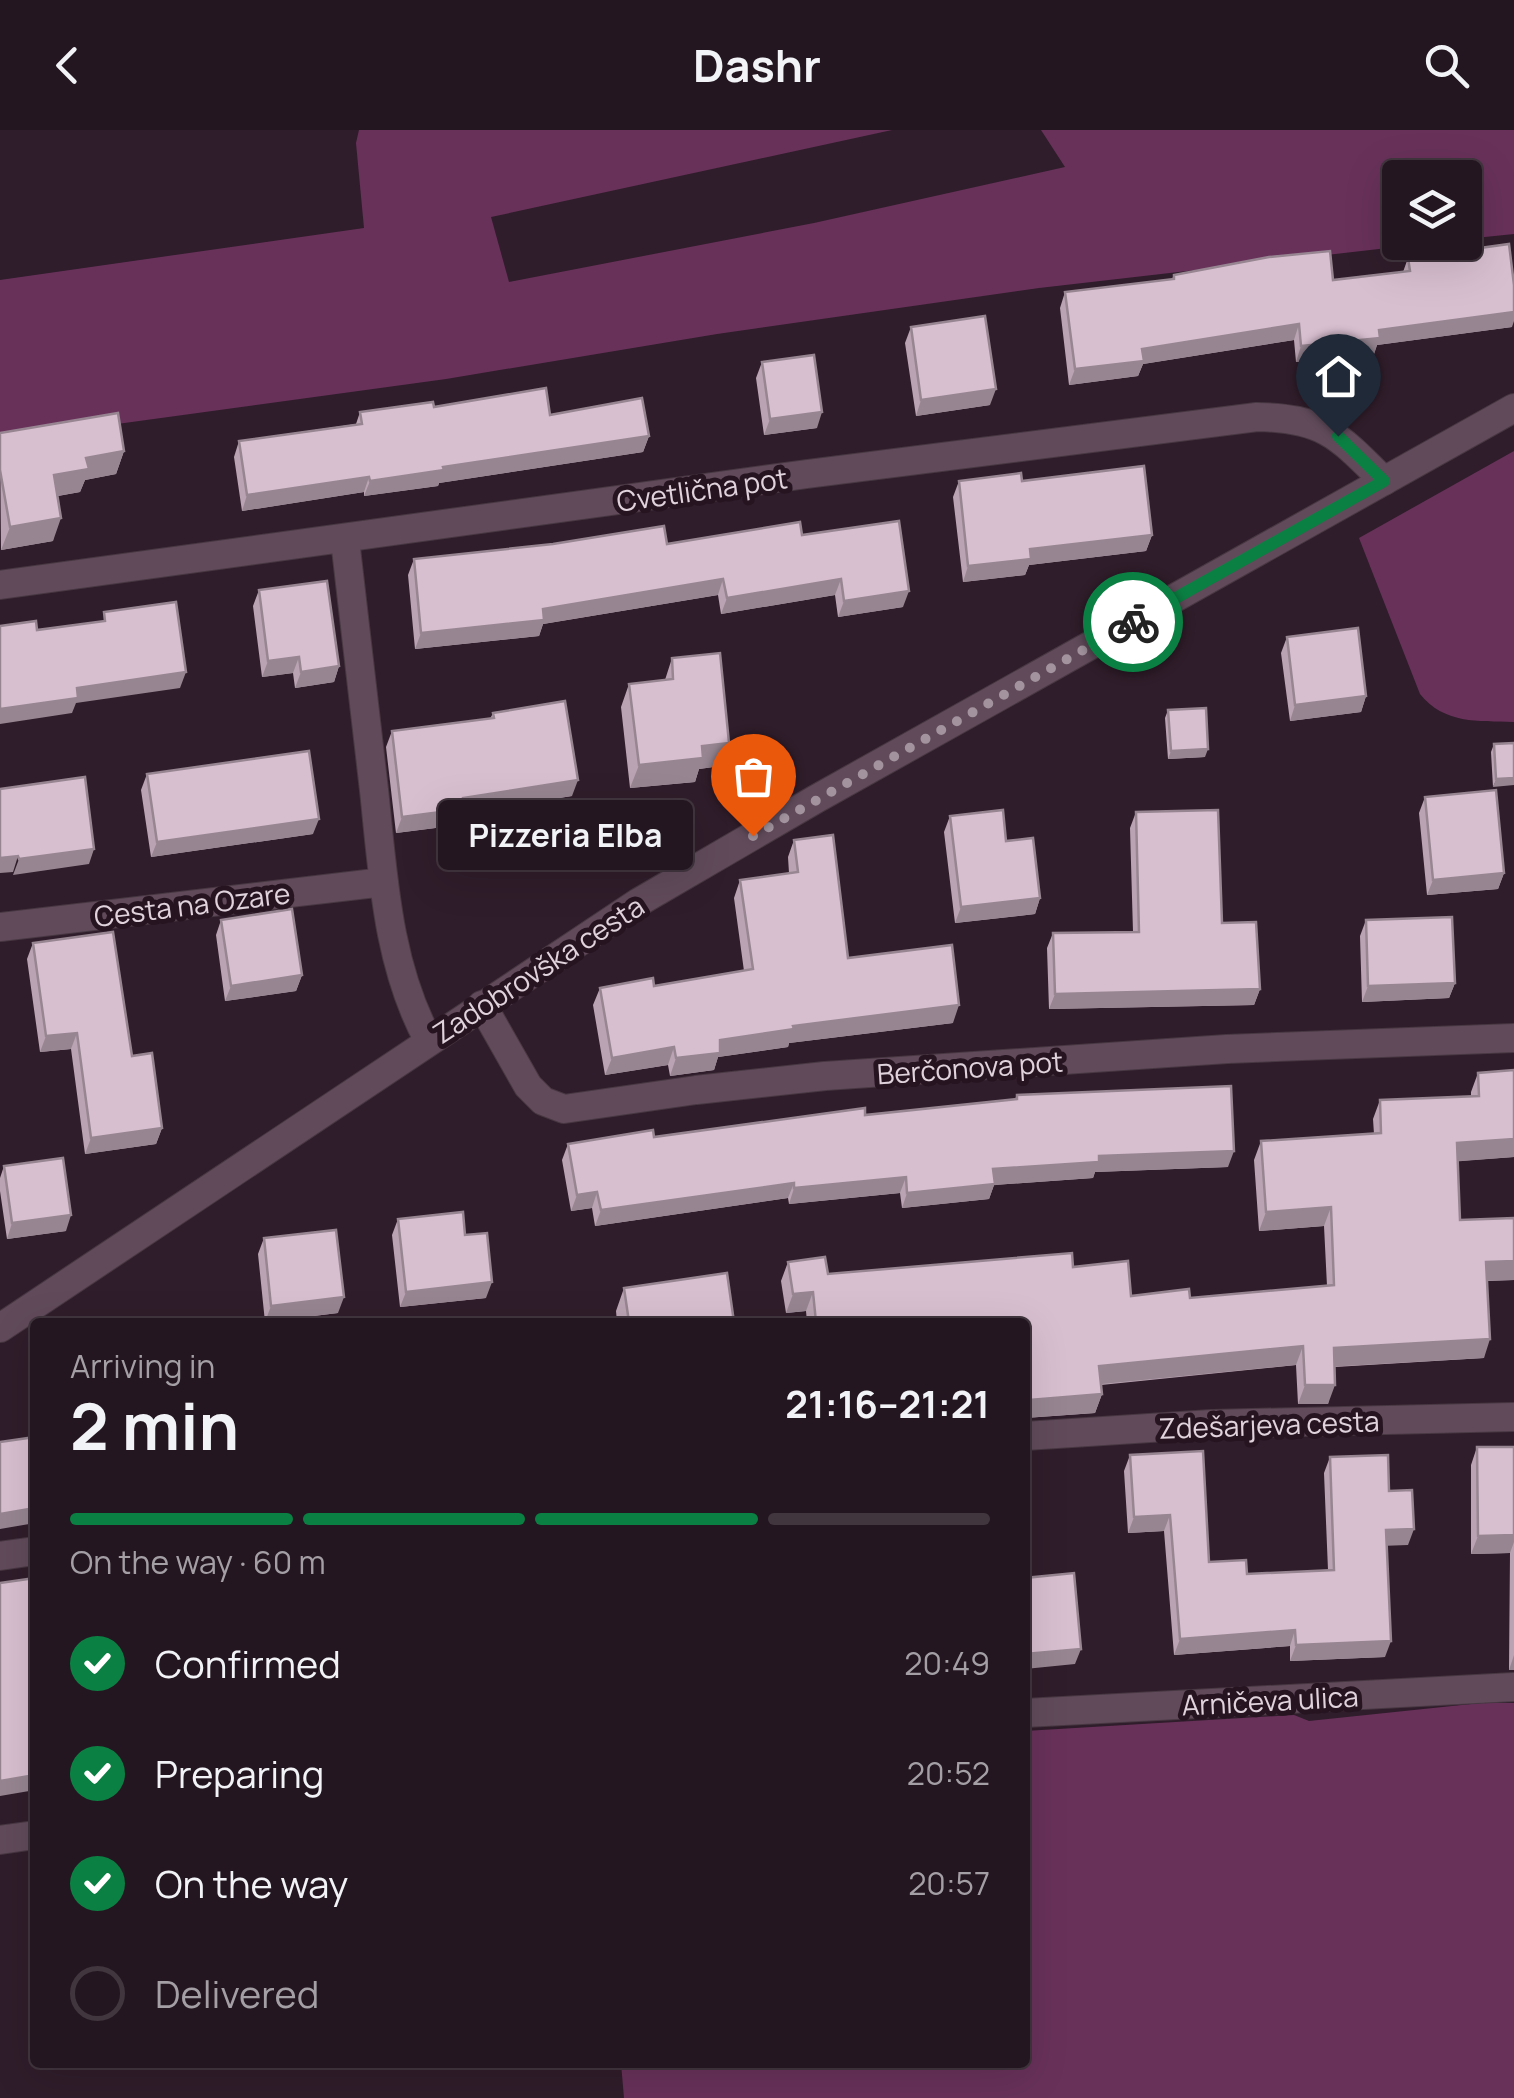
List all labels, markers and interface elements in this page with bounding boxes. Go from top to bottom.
text: Dashr [693,34,821,96]
icon: back [40,38,95,93]
icon: search [1419,38,1474,93]
map controls [1382,160,1482,260]
button: layers [1382,160,1482,260]
pin [1296,334,1381,437]
icon: home [1311,349,1366,404]
street label: Cvetlična pot [614,458,790,520]
courier [1083,572,1183,672]
icon: bike [1106,595,1161,650]
pin [711,734,796,837]
icon: bag [726,749,781,804]
callout: Pizzeria Elba [438,801,693,871]
text: Pizzeria Elba [469,813,662,857]
street label: Cesta na Ozare [92,873,292,935]
street label: Zadobrovška cesta [425,886,651,1052]
street label: Berčonova pot [876,1042,1064,1092]
text: Arriving in [70,1344,215,1388]
text: 21:16–21:21 [785,1377,990,1429]
text: 2 min [70,1381,239,1470]
street label: Zdešarjeva cesta [1158,1401,1380,1447]
text: On the way · 60 m [70,1540,326,1584]
icon: check [70,1636,125,1691]
text: Confirmed [155,1637,341,1689]
text: 20:49 [904,1641,990,1685]
street label: Arničeva ulica [1181,1676,1359,1724]
icon: check [70,1746,125,1801]
text: Preparing [155,1747,324,1799]
text: 20:52 [907,1751,990,1795]
icon: check [70,1856,125,1911]
text: On the way [155,1857,348,1909]
text: 20:57 [908,1861,990,1905]
text: Delivered [155,1967,319,2019]

